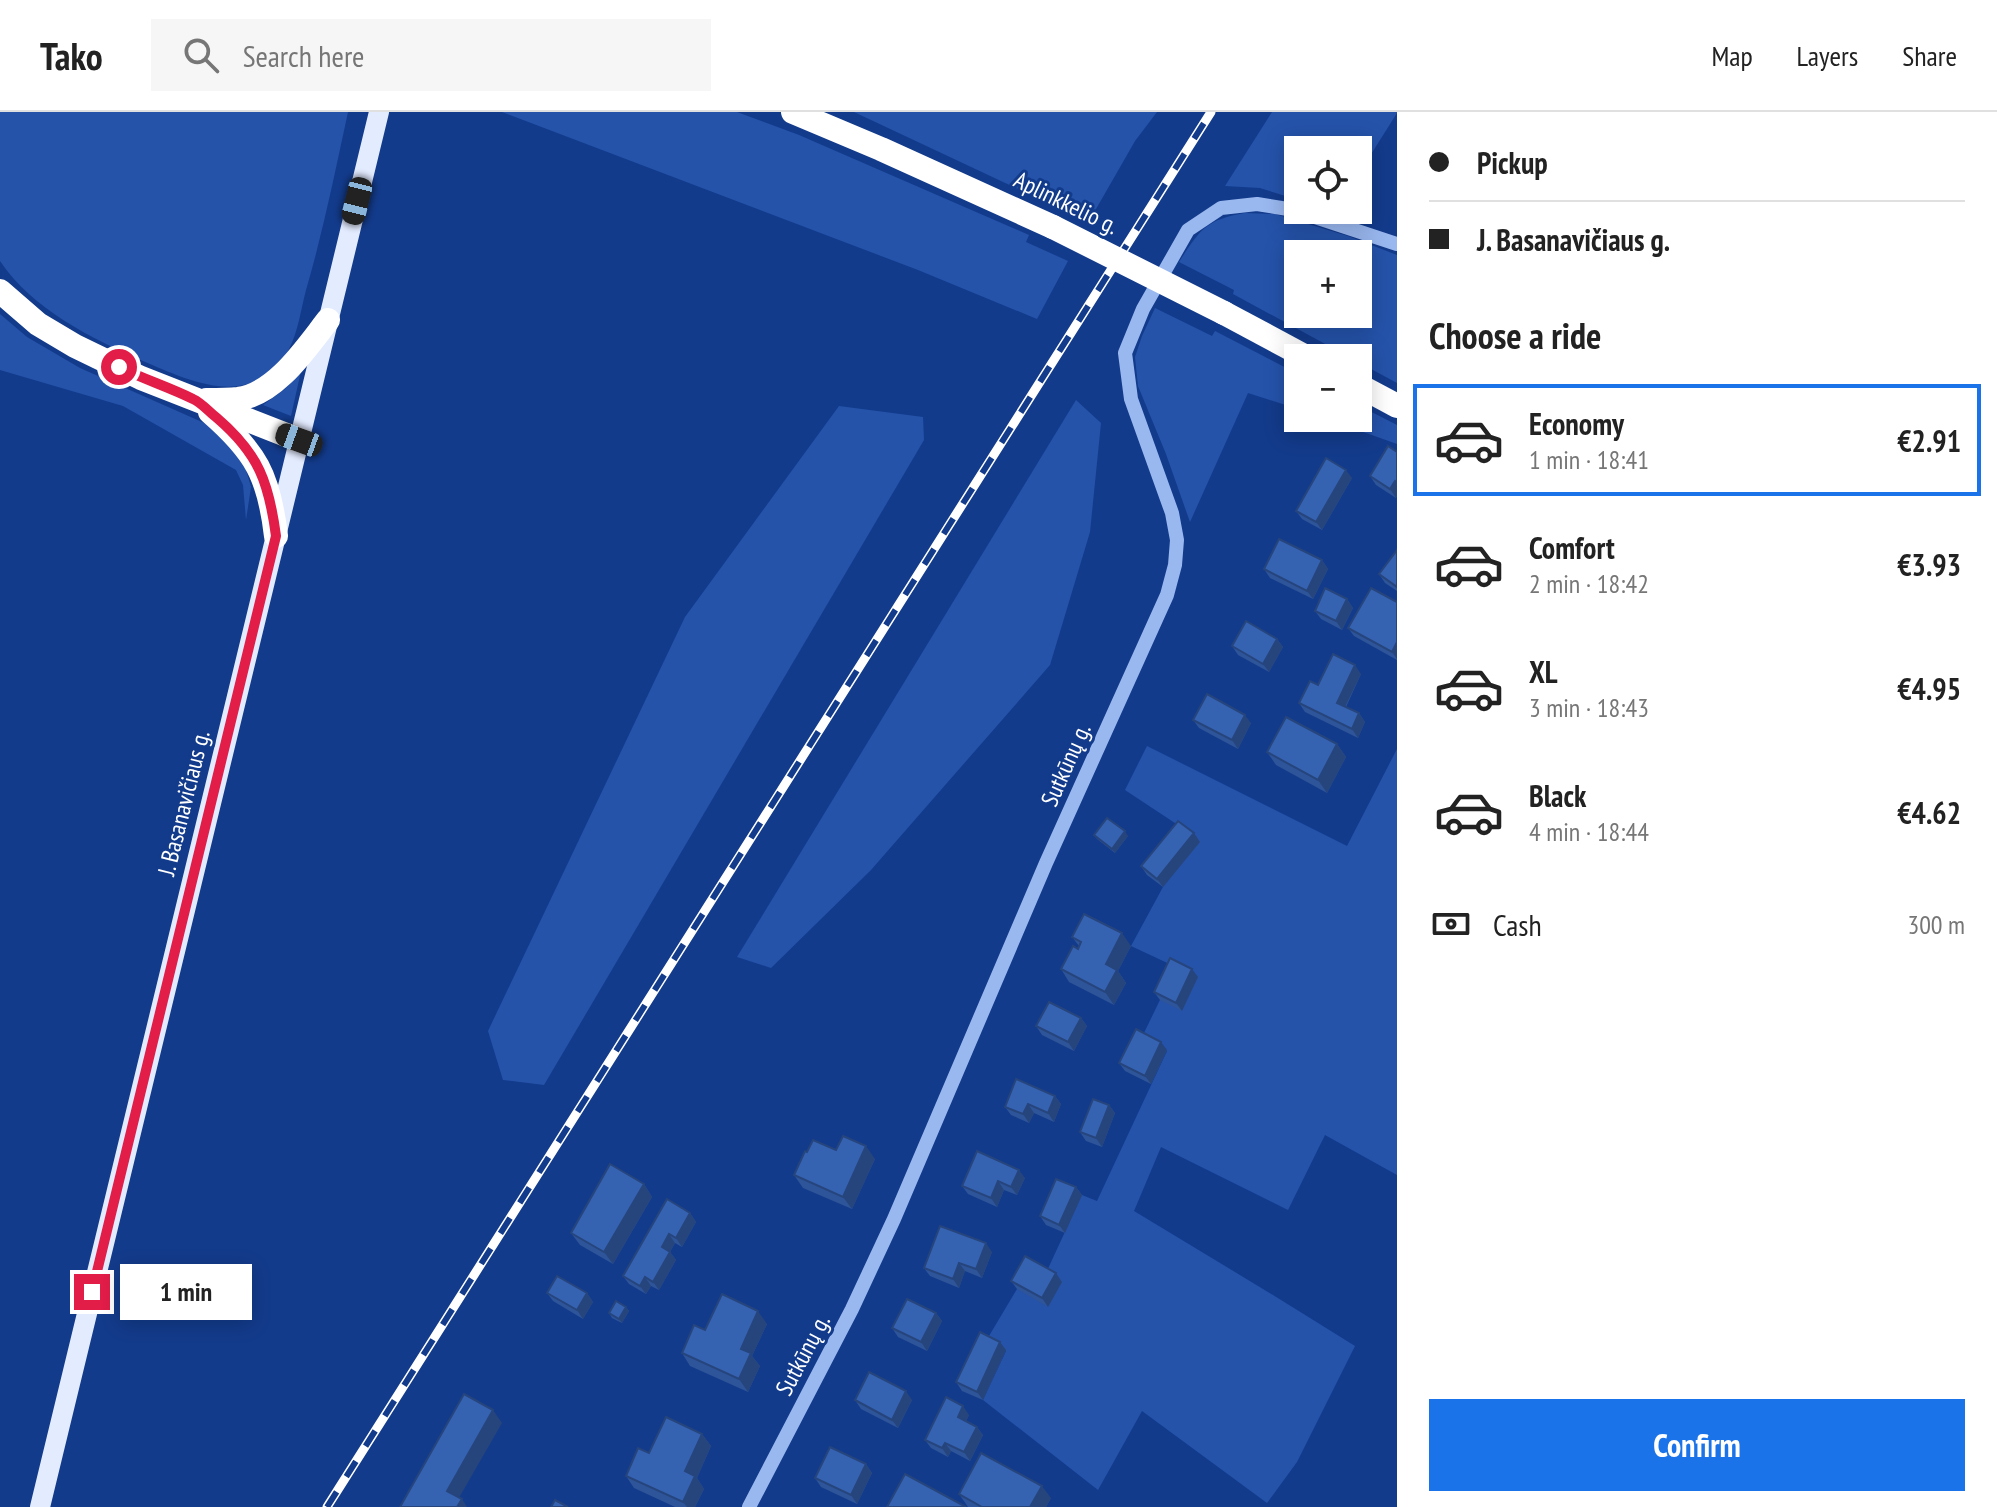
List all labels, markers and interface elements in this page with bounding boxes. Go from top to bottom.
search box [151,19,711,91]
text: Tako [40,31,103,80]
icon: search [179,33,223,77]
text: Search here [243,36,365,75]
text: Map [1711,37,1753,74]
text: Layers [1797,37,1858,74]
text: Share [1902,37,1957,74]
map controls [1284,136,1372,432]
button: locate [1284,136,1372,224]
text: Pickup [1477,143,1548,182]
street label: Aplinkkelio g. [1009,164,1123,241]
car [340,175,374,227]
text: J. Basanavičiaus g. [1477,220,1670,259]
button: + [1284,240,1372,328]
text: Choose a ride [1429,312,1601,359]
button: − [1284,344,1372,432]
route start [101,349,137,385]
icon: car [1433,404,1505,476]
text: Economy [1529,404,1624,443]
car [272,421,326,459]
text: €2.91 [1897,421,1961,460]
text: 1 min · 18:41 [1529,443,1649,476]
icon: car [1433,528,1505,600]
text: Comfort [1529,528,1615,567]
text: €3.93 [1897,545,1961,584]
text: 2 min · 18:42 [1529,567,1649,600]
icon: car [1433,652,1505,724]
text: XL [1529,652,1558,691]
text: €4.95 [1897,669,1961,708]
text: 3 min · 18:43 [1529,691,1649,724]
street label: Sutkūnų g. [1034,718,1098,811]
street label: J. Basanavičiaus g. [150,727,217,880]
icon: car [1433,776,1505,848]
text: Black [1529,776,1586,815]
text: €4.62 [1897,793,1961,832]
text: 4 min · 18:44 [1529,815,1649,848]
icon: cash [1429,902,1473,946]
text: Cash [1493,905,1542,944]
text: 300 m [1907,908,1965,941]
callout: 1 min [120,1264,252,1320]
route end [74,1274,110,1310]
text: 1 min [160,1275,212,1308]
street label: Sutkūnų g. [768,1309,837,1401]
button: Confirm [1429,1399,1965,1491]

